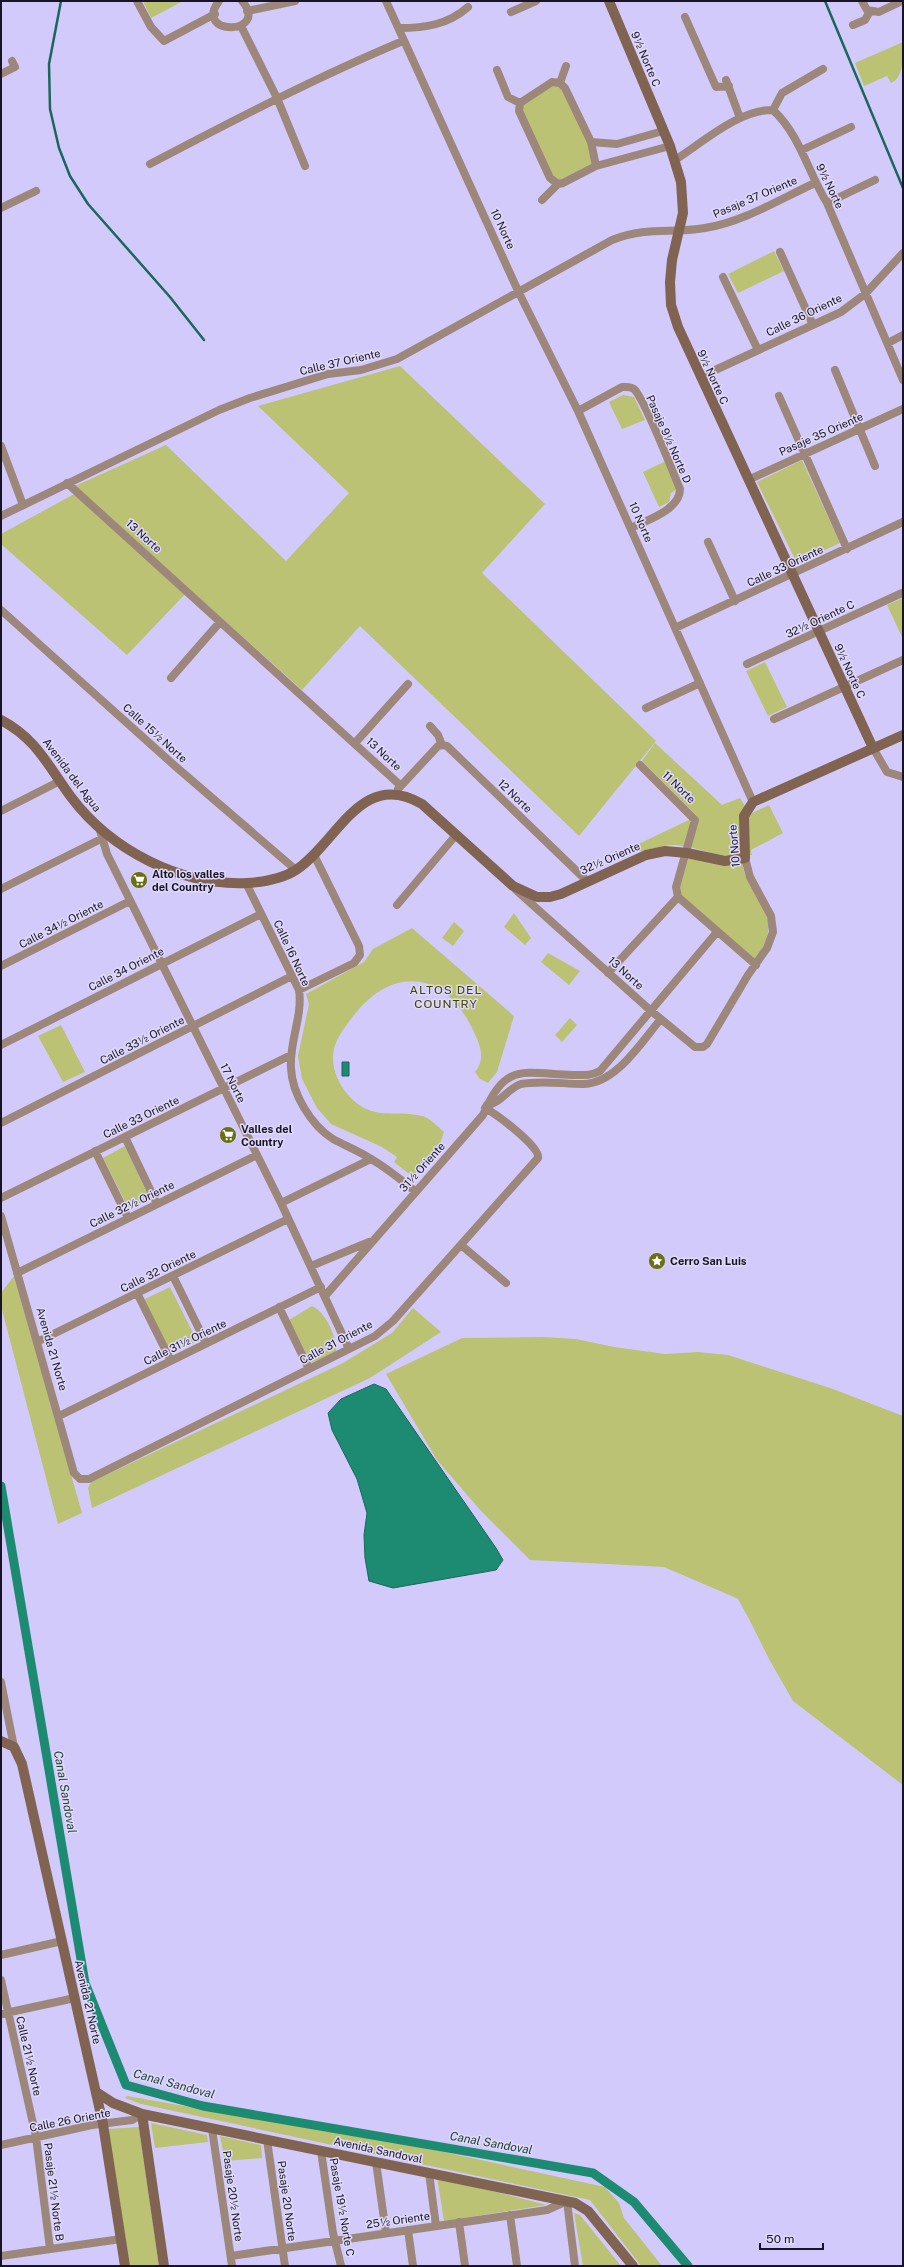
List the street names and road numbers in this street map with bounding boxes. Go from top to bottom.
street label: 9½ Norte C [629,30,663,88]
street label: 9½ Norte [814,161,846,211]
street label: Pasaje 37 Oriente [711,174,799,220]
street label: 10 Norte [489,207,517,251]
street label: Calle 36 Oriente [764,291,844,339]
street label: Calle 37 Oriente [299,347,381,377]
street label: 9½ Norte C [695,348,731,406]
street label: Pasaje 9½ Norte D [644,393,694,485]
street label: Pasaje 35 Oriente [777,410,865,458]
street label: 10 Norte [627,500,655,544]
street label: 13 Norte [124,517,164,555]
street label: Calle 33 Oriente [745,543,825,589]
street label: 32½ Oriente C [784,598,856,640]
street label: 9½ Norte C [832,642,868,700]
street label: Calle 15½ Norte [121,701,189,765]
street label: 13 Norte [364,735,404,773]
street label: Avenida del Agua [41,736,103,814]
street label: 11 Norte [660,769,698,805]
street label: 12 Norte [495,777,535,815]
street label: 10 Norte [726,824,742,868]
street label: 32½ Oriente [578,839,642,877]
street label: Calle 34½ Oriente [17,898,105,950]
street label: Calle 16 Norte [271,918,313,988]
street label: Calle 34 Oriente [86,945,166,993]
street label: 13 Norte [606,954,646,992]
street label: Calle 33½ Oriente [98,1014,186,1066]
street label: 17 Norte [218,1061,248,1105]
street label: Calle 33 Oriente [101,1093,181,1141]
street label: 31½ Oriente [397,1140,447,1194]
street label: Calle 32½ Oriente [88,1178,176,1230]
street label: Calle 32 Oriente [118,1248,198,1294]
street label: Avenida 21 Norte [34,1306,70,1392]
street label: Calle 31½ Oriente [142,1317,228,1367]
street label: Calle 31 Oriente [298,1318,374,1366]
street label: Avenida 21 Norte [72,1959,104,2045]
street label: Calle 21½ Norte [14,2015,44,2097]
street label: Calle 26 Oriente [28,2106,112,2134]
street label: Avenida Sandoval [332,2135,424,2165]
street label: Pasaje 21½ Norte B [42,2142,66,2242]
street label: Pasaje 20½ Norte [221,2150,245,2242]
street label: Pasaje 19½ Norte C [327,2157,357,2257]
street label: Pasaje 20 Norte [275,2160,299,2242]
street label: 25½ Oriente [365,2210,431,2230]

